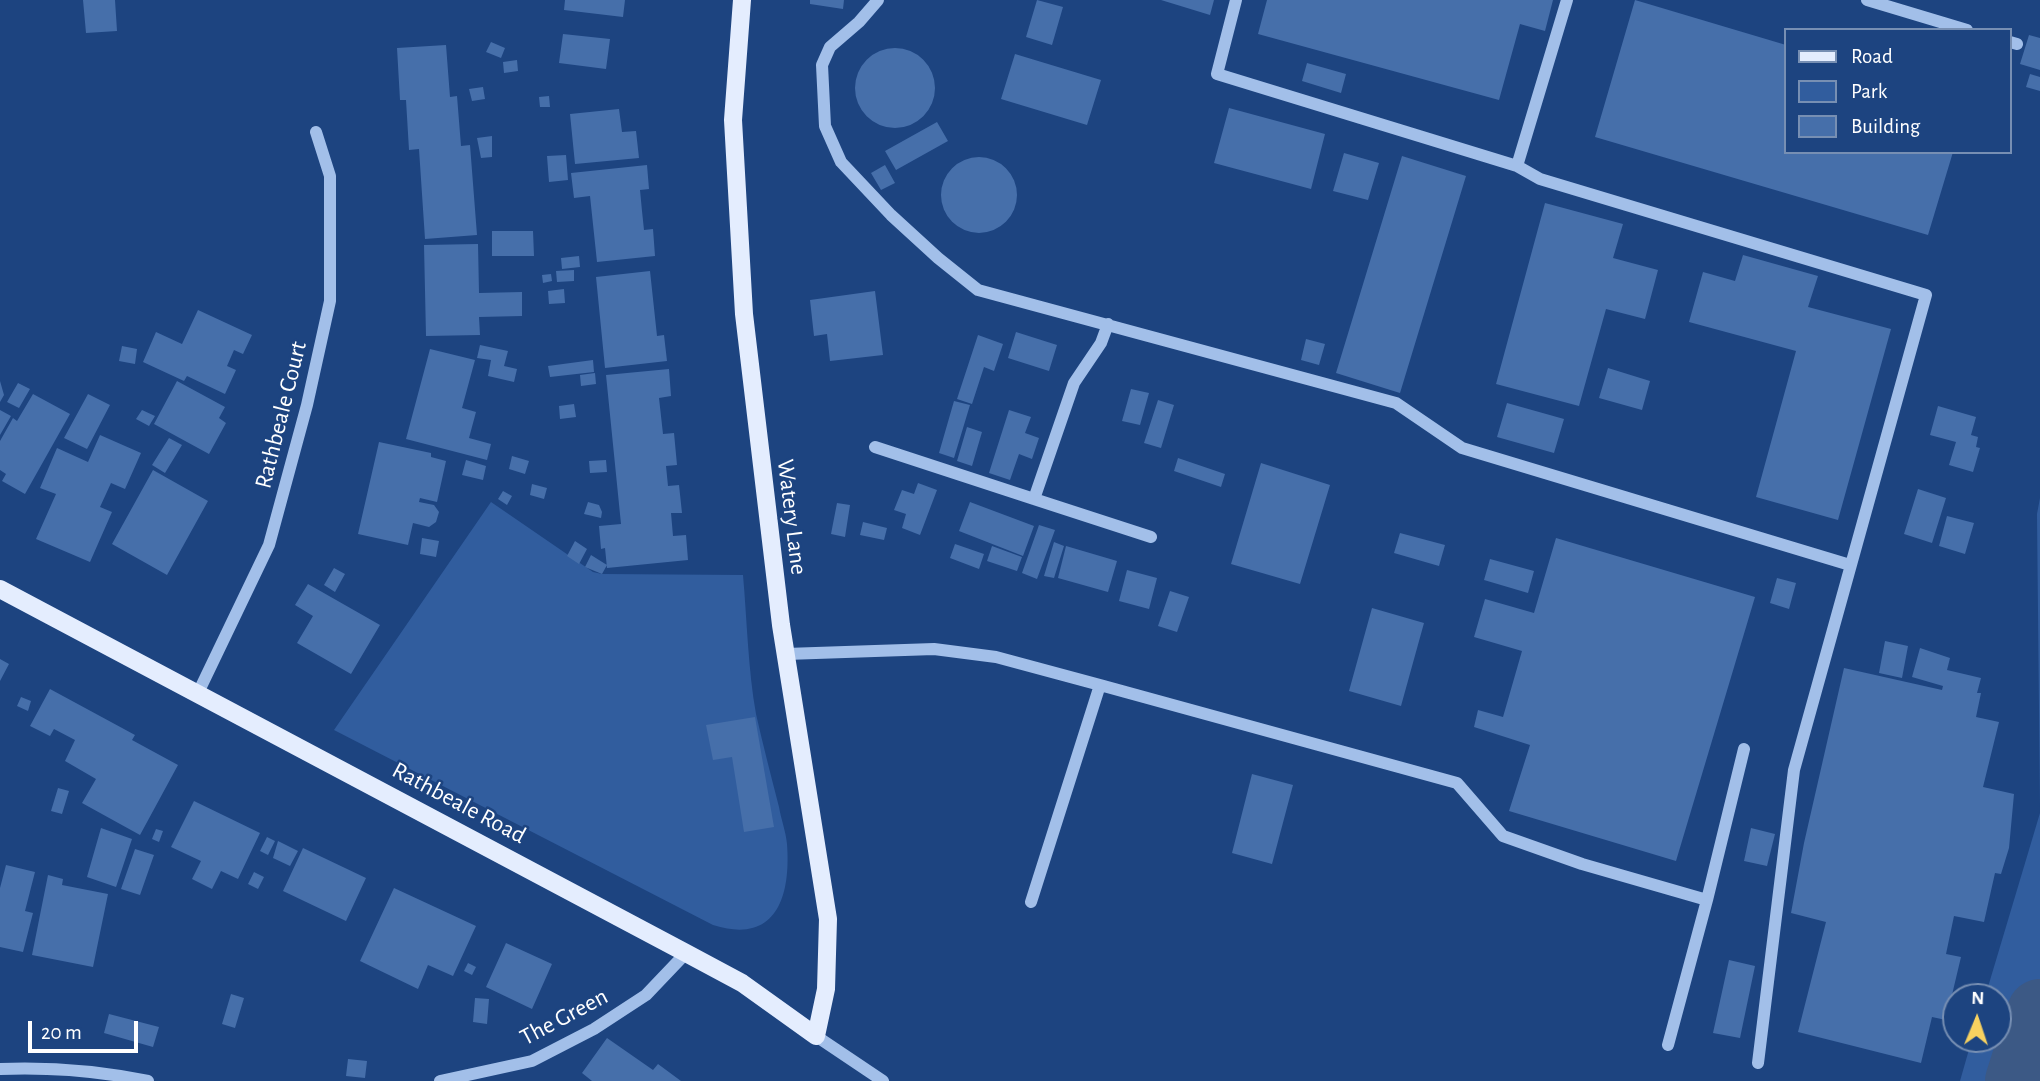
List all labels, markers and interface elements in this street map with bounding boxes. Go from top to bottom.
legend [1784,28,2012,154]
text: Road [1851,46,1893,67]
text: Park [1851,81,1887,102]
text: Building [1851,116,1920,137]
street label: Rathbeale Court [249,338,313,492]
street label: Watery Lane [771,458,813,576]
street label: Rathbeale Road [387,756,531,850]
street label: The Green [515,982,613,1052]
north arrow [1942,983,2012,1053]
text: N [1971,989,1985,1008]
scale bar [32,1007,142,1052]
text: 20 m [41,1022,82,1043]

